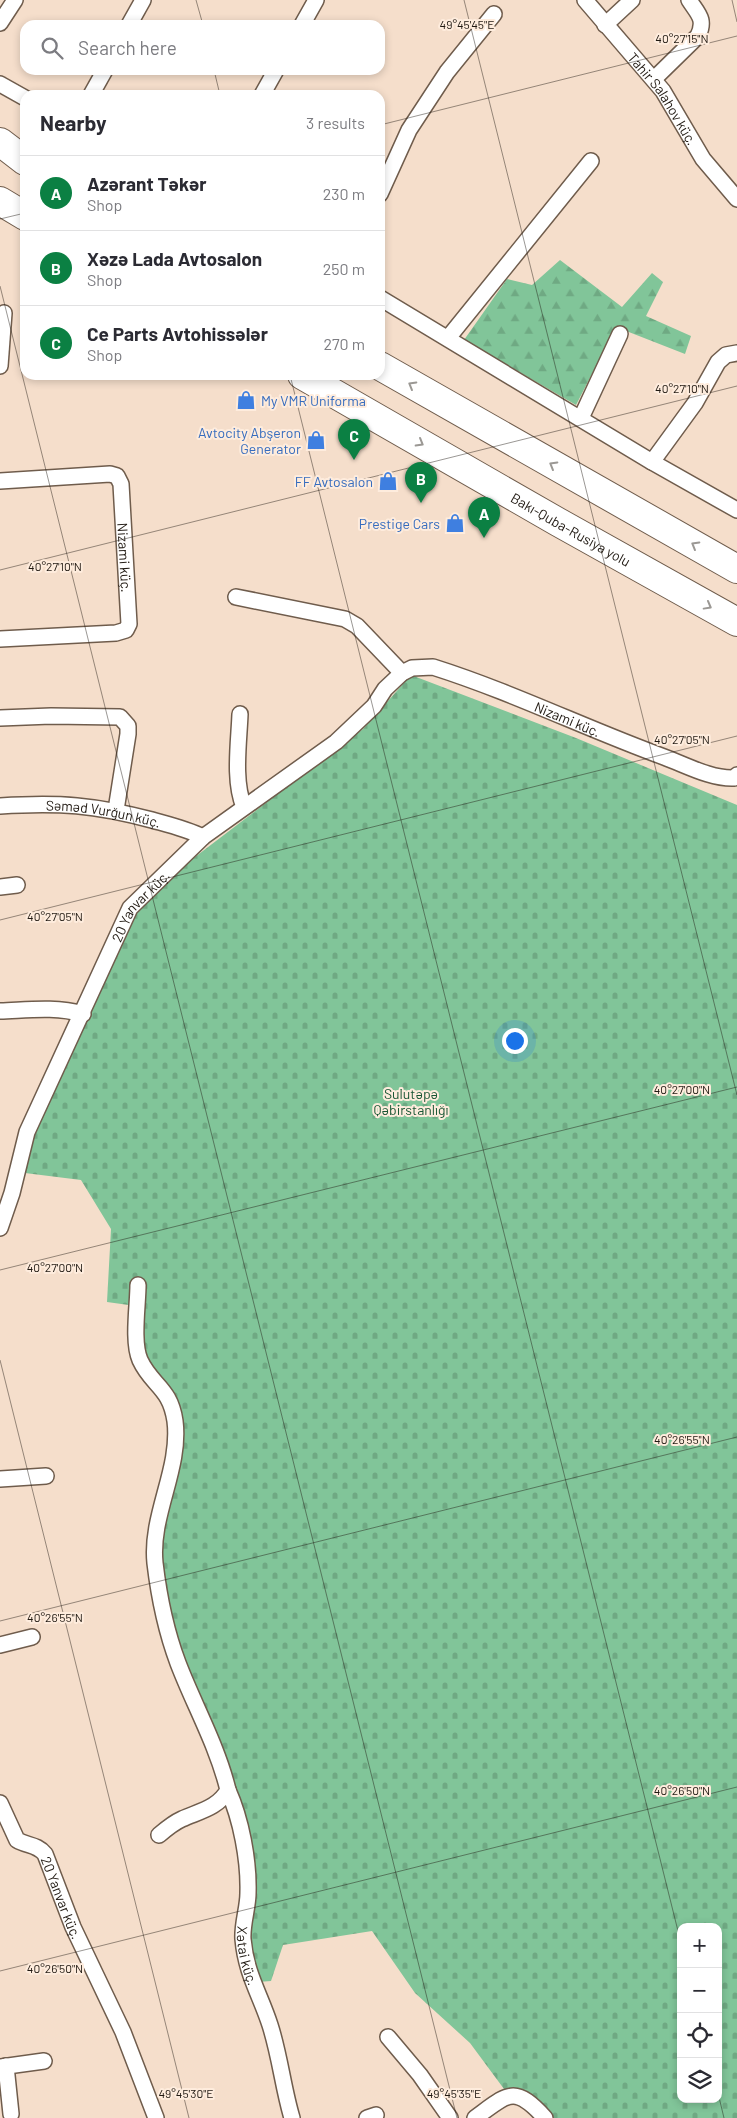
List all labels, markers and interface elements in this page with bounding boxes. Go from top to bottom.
text: 49°45'45"E [440,17,494,31]
search box [20,20,385,75]
text: 40°27'15"N [655,31,709,45]
icon: search [38,34,66,62]
text: Search here [78,36,177,59]
street label: Tahir Salahov küç. [625,49,701,148]
text: Nearby [40,110,106,135]
text: 3 results [306,113,365,132]
text: Azərant Təkər [87,172,207,195]
text: A [51,184,61,203]
text: 230 m [323,184,365,203]
text: Shop [87,195,122,214]
text: Xəzə Lada Avtosalon [87,247,262,270]
text: B [51,259,61,278]
text: 250 m [323,259,365,278]
text: Shop [87,270,122,289]
text: Ce Parts Avtohissələr [87,322,268,345]
text: C [51,334,61,353]
text: 270 m [323,334,365,353]
text: Shop [87,345,122,364]
one-way arrow [408,381,417,391]
text: 40°27'10"N [655,381,709,395]
shop icon: My VMR Uniforma [235,389,257,411]
place label: My VMR Uniforma [261,392,366,409]
pin: C [338,419,370,460]
place label: Avtocity Abşeron Generator [198,424,301,457]
shop icon: Avtocity Abşeron Generator [305,429,327,451]
one-way arrow [415,436,424,446]
one-way arrow [550,461,559,471]
pin: B [405,462,437,503]
shop icon: FF Avtosalon [377,470,399,492]
place label: FF Avtosalon [295,473,373,490]
street label: Bakı-Quba-Rusiya yolu [508,488,634,569]
pin: A [468,497,500,538]
shop icon: Prestige Cars [444,512,466,534]
place label: Prestige Cars [359,515,440,532]
street label: Nizami küç. [115,522,136,593]
one-way arrow [691,542,700,552]
text: 40°27'10"N [28,559,82,573]
one-way arrow [702,599,711,609]
street label: Nizami küç. [532,697,603,740]
text: 40°27'05"N [654,732,710,746]
street label: Səməd Vurğun küç. [46,796,163,831]
street label: 20 Yanvar küç. [107,866,173,944]
text: 40°27'05"N [27,909,83,923]
your location [502,1028,528,1054]
text: 40°27'00"N [654,1082,710,1096]
park label: Sulutəpə Qəbirstanlığı [374,1085,448,1118]
text: 40°27'00"N [27,1260,83,1274]
text: 40°26'55"N [654,1432,710,1446]
text: 40°26'55"N [27,1610,83,1624]
text: 40°26'50"N [654,1783,710,1797]
street label: 20 Yanvar küç. [38,1854,86,1941]
map controls [677,1923,722,2103]
button: + [677,1923,722,1968]
street label: Xətai küç. [234,1925,262,1987]
text: 40°26'50"N [27,1961,83,1975]
button: − [677,1968,722,2013]
button: locate [677,2013,722,2058]
button: layers [677,2058,722,2103]
text: 49°45'30"E [158,2086,214,2100]
text: 49°45'35"E [427,2086,481,2100]

